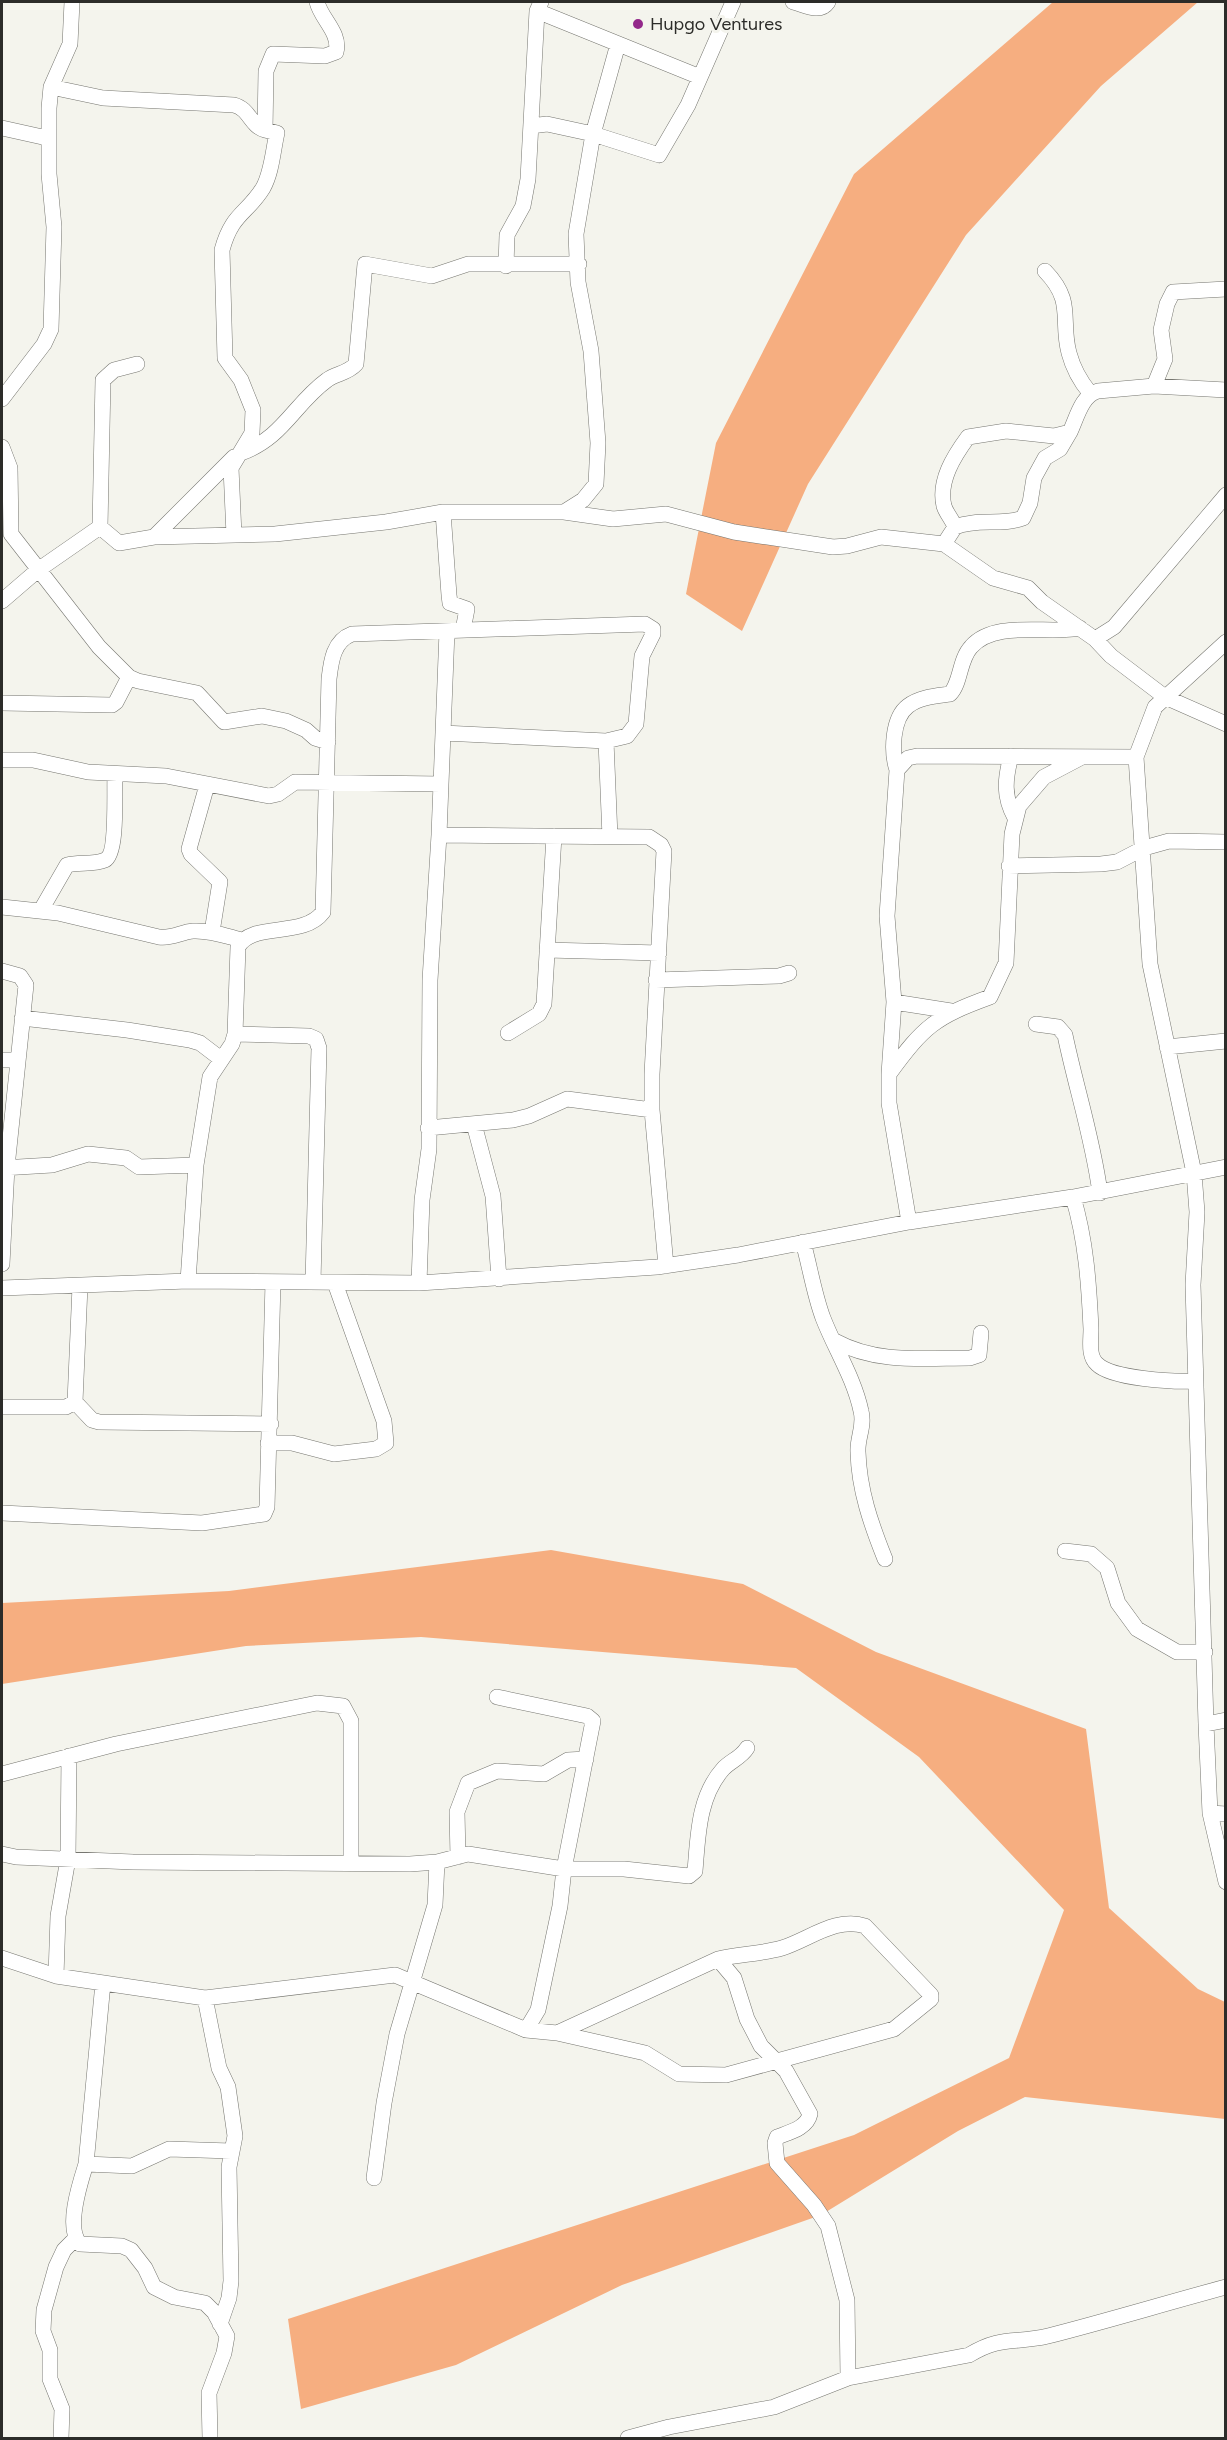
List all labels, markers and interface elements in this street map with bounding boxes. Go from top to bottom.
place label: Hupgo Ventures [650,13,782,35]
marker: Hupgo Ventures [631,17,645,31]

